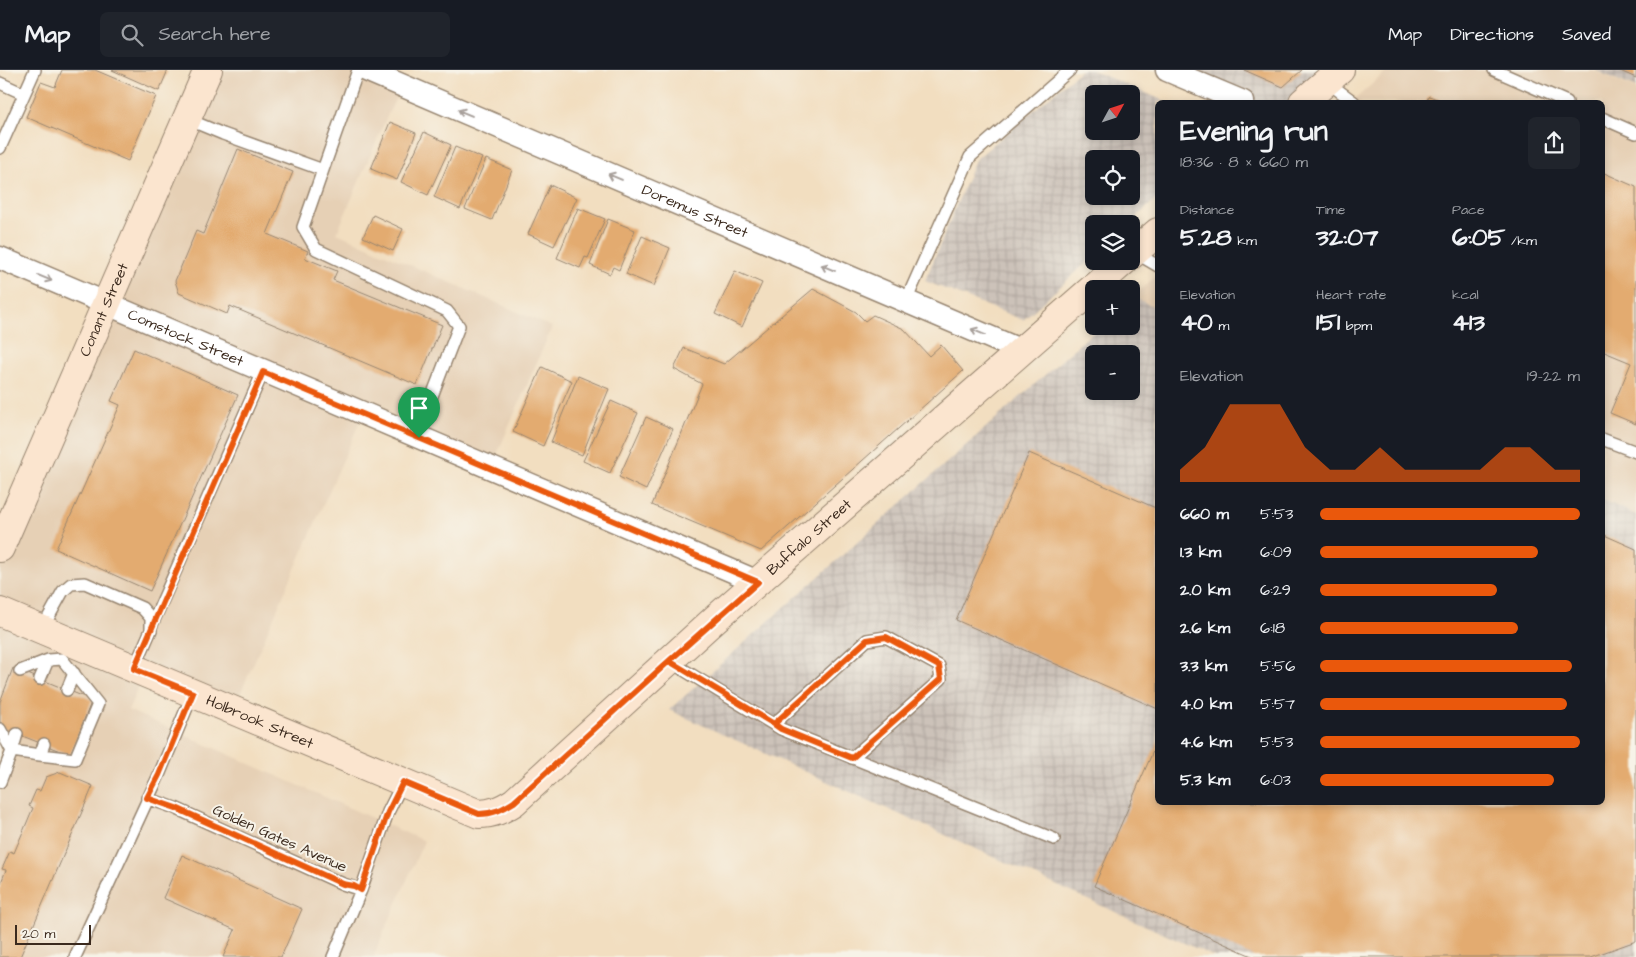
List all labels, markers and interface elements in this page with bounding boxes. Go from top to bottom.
search box [100,12,450,57]
text: Map [25,18,70,52]
icon: search [118,21,146,49]
text: Search here [158,21,271,48]
text: Map [1388,22,1422,47]
text: Directions [1450,22,1534,47]
text: Saved [1562,22,1611,47]
north arrow [1085,85,1140,140]
map controls [1085,85,1140,400]
one-way arrow [458,107,473,117]
text: Evening run [1180,112,1328,151]
button: share [1528,117,1580,169]
button: locate [1085,150,1140,205]
text: 18:36 · 8 × 660 m [1180,151,1308,173]
one-way arrow [608,171,623,181]
street label: Doremus Street [638,179,751,243]
text: Distance [1180,200,1234,220]
text: Time [1316,200,1345,220]
text: Pace [1452,200,1484,220]
button: layers [1085,215,1140,270]
text: 5.28 [1180,220,1232,255]
text: 32:07 [1316,220,1378,255]
text: 6:05 [1452,220,1505,255]
text: km [1232,231,1257,251]
text: /km [1505,231,1537,251]
street label: Conant Street [75,260,134,360]
one-way arrow [821,263,836,273]
one-way arrow [37,273,52,283]
button: + [1085,280,1140,335]
text: Elevation [1180,285,1235,305]
text: Heart rate [1316,285,1386,305]
text: kcal [1452,285,1479,305]
street label: Comstock Street [124,304,247,372]
text: 40 [1180,305,1213,340]
text: 151 [1316,305,1340,340]
text: 413 [1452,305,1485,340]
text: m [1213,316,1229,336]
text: bpm [1340,316,1372,336]
one-way arrow [971,327,986,337]
button: − [1085,345,1140,400]
text: Elevation [1180,365,1243,387]
text: 19–22 m [1527,365,1580,387]
pin [398,387,440,438]
icon: arrive [405,394,433,422]
street label: Buffalo Street [762,494,856,580]
text: 660 m [1180,503,1229,525]
text: 5:53 [1260,503,1293,525]
text: 1.3 km [1180,541,1221,563]
text: 6:09 [1260,541,1292,563]
text: 2.0 km [1180,579,1230,601]
text: 6:29 [1260,579,1291,601]
text: 2.6 km [1180,617,1230,639]
text: 6:18 [1260,617,1285,639]
text: 3.3 km [1180,655,1227,677]
text: 5:56 [1260,655,1295,677]
street label: Holbrook Street [203,690,317,754]
text: 4.0 km [1180,693,1232,715]
text: 5:57 [1260,693,1295,715]
text: 4.6 km [1180,731,1232,753]
text: 5:53 [1260,731,1293,753]
text: 5.3 km [1180,769,1230,791]
text: 6:03 [1260,769,1291,791]
street label: Golden Gates Avenue [209,799,350,878]
scale bar [15,922,91,945]
text: 20 m [22,924,55,944]

